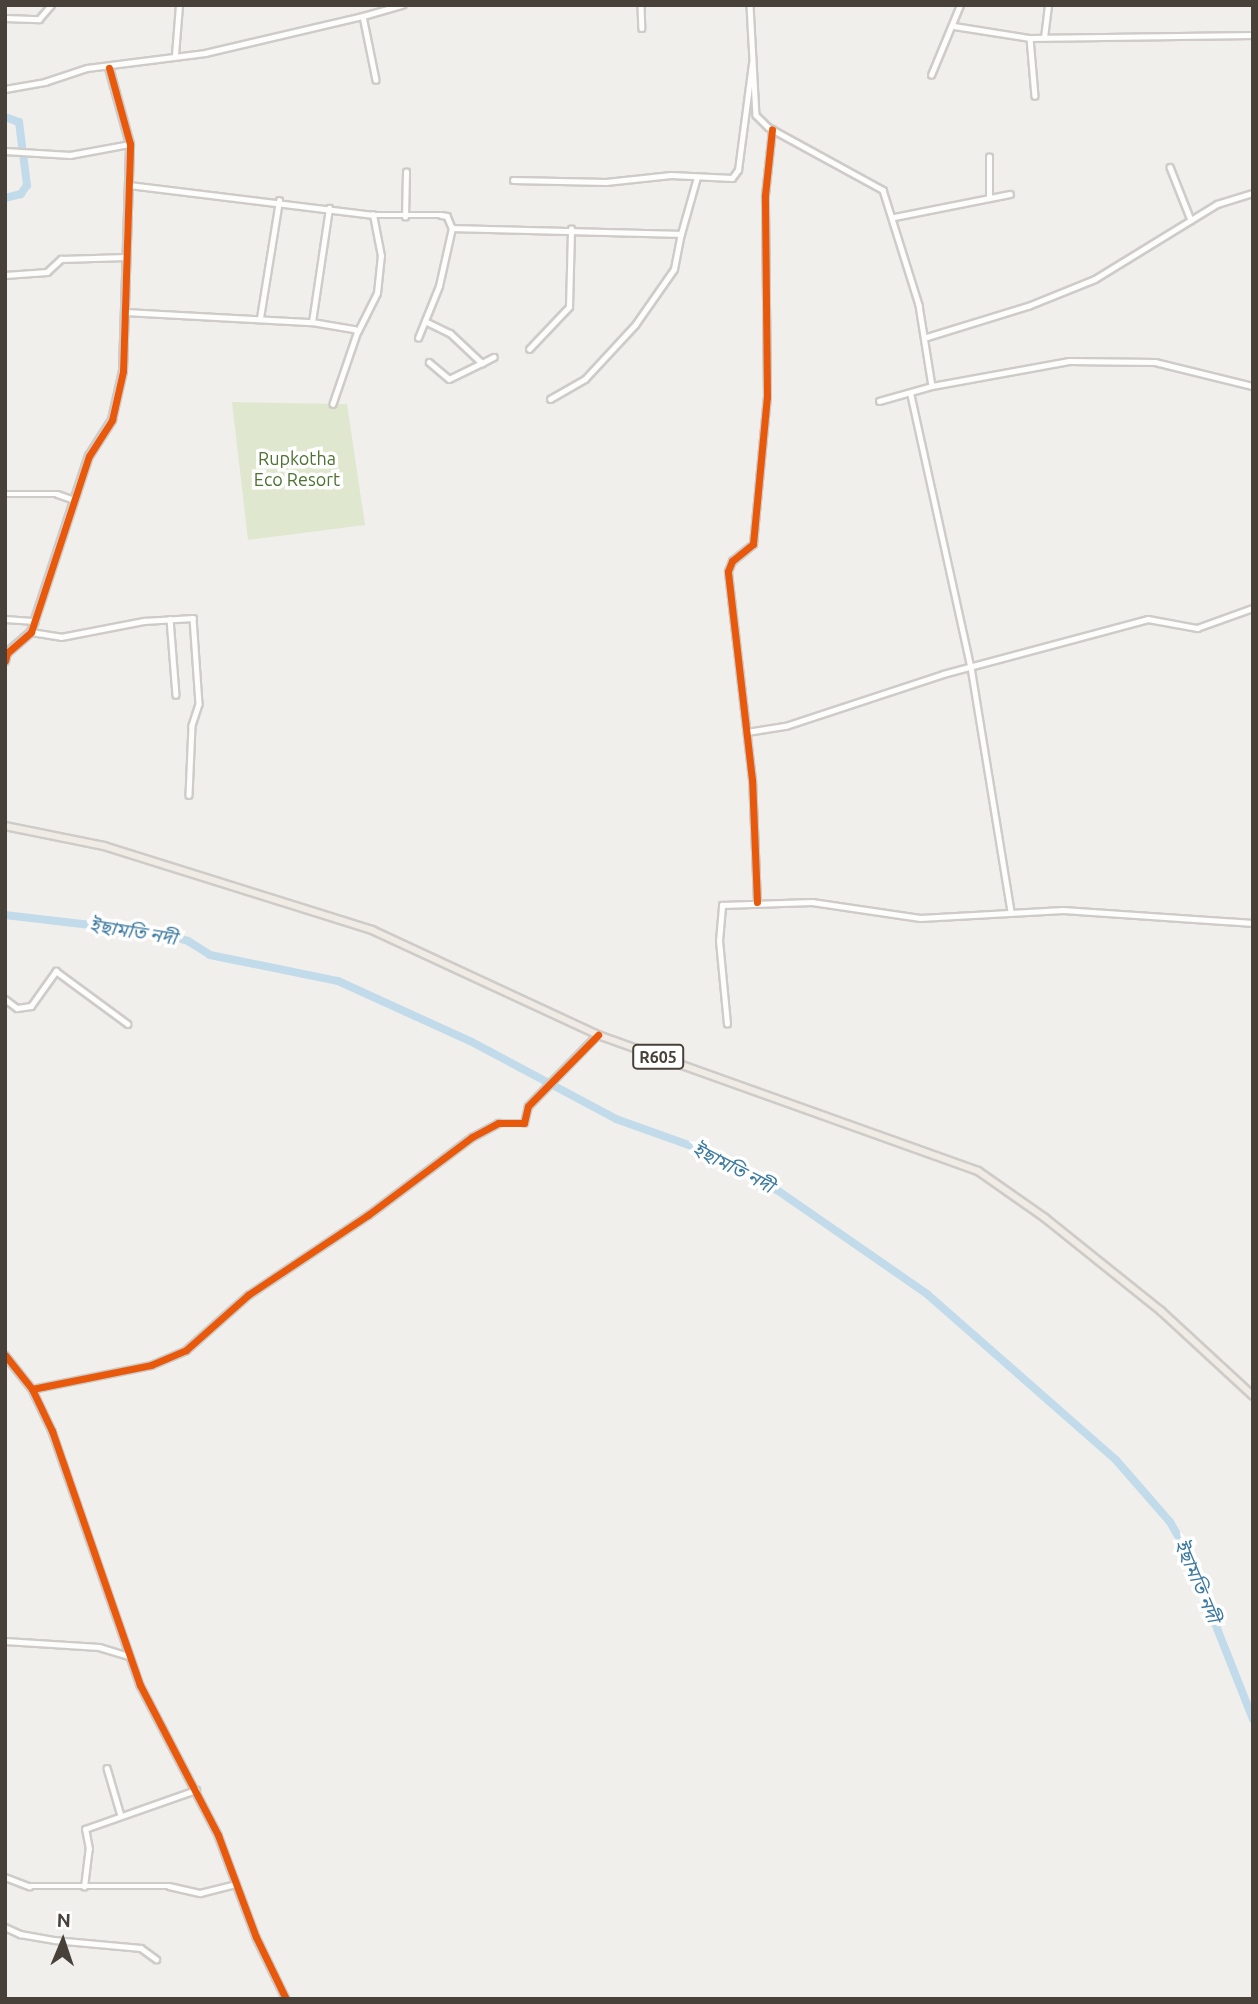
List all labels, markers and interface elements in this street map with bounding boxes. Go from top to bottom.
park label: Rupkotha Eco Resort [254,448,340,490]
water label: ইছামতি নদী [88,914,178,950]
road number: R605 [632,1044,684,1070]
water label: ইছামতি নদী [688,1138,778,1198]
water label: ইছামতি নদী [1169,1536,1225,1626]
north arrow [28,1906,98,1976]
text: N [56,1909,71,1931]

